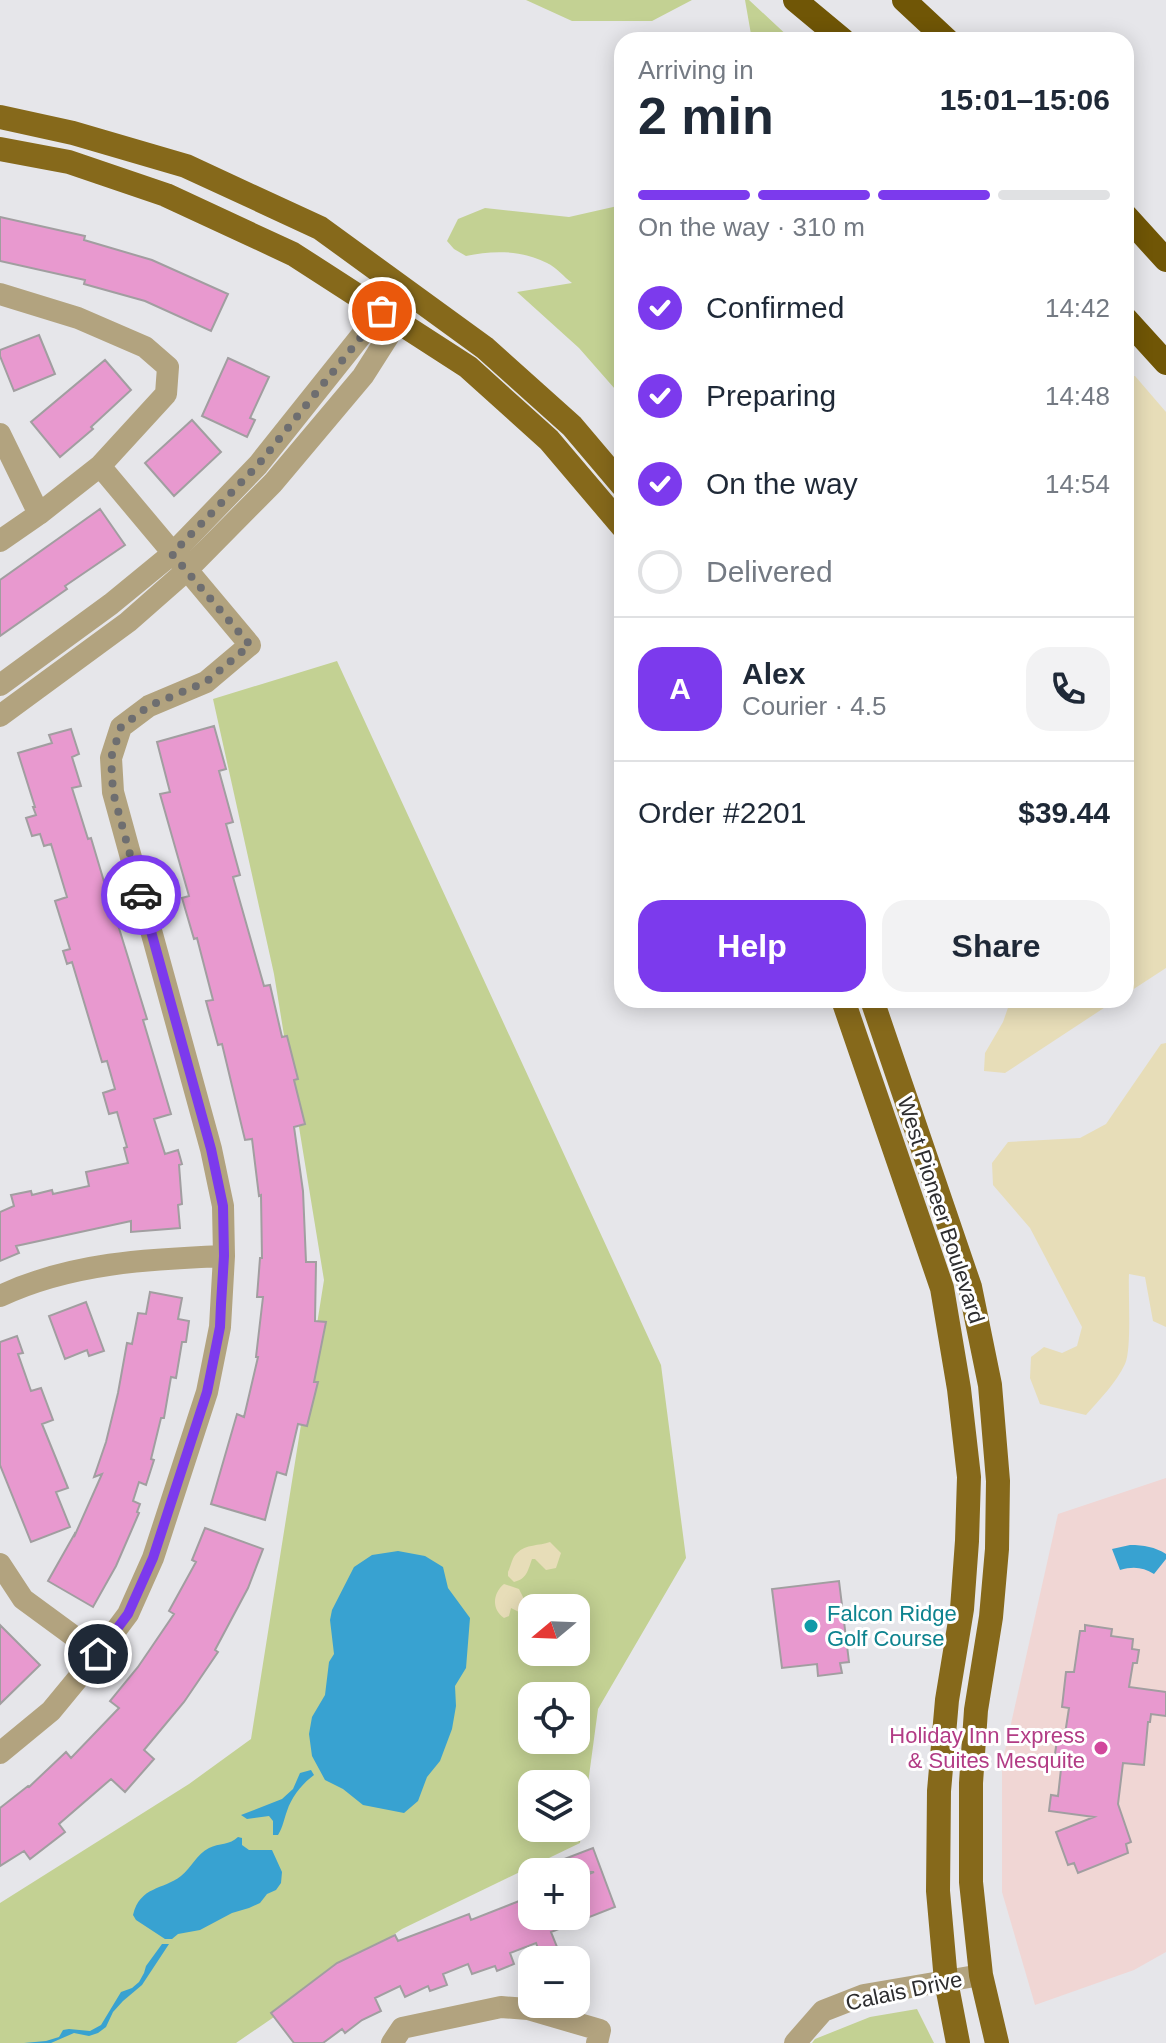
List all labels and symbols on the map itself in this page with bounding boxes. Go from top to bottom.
pin [348,277,416,345]
courier [101,855,181,935]
street label: West Pioneer Boulevard [893,1094,989,1326]
north arrow [518,1594,590,1666]
place label: Falcon Ridge Golf Course [827,1601,957,1651]
marker: Falcon Ridge Golf Course [802,1617,820,1635]
pin [64,1620,132,1688]
place label: Holiday Inn Express & Suites Mesquite [889,1723,1085,1773]
marker: Holiday Inn Express & Suites Mesquite [1092,1739,1110,1757]
street label: Calais Drive [843,1966,965,2016]

